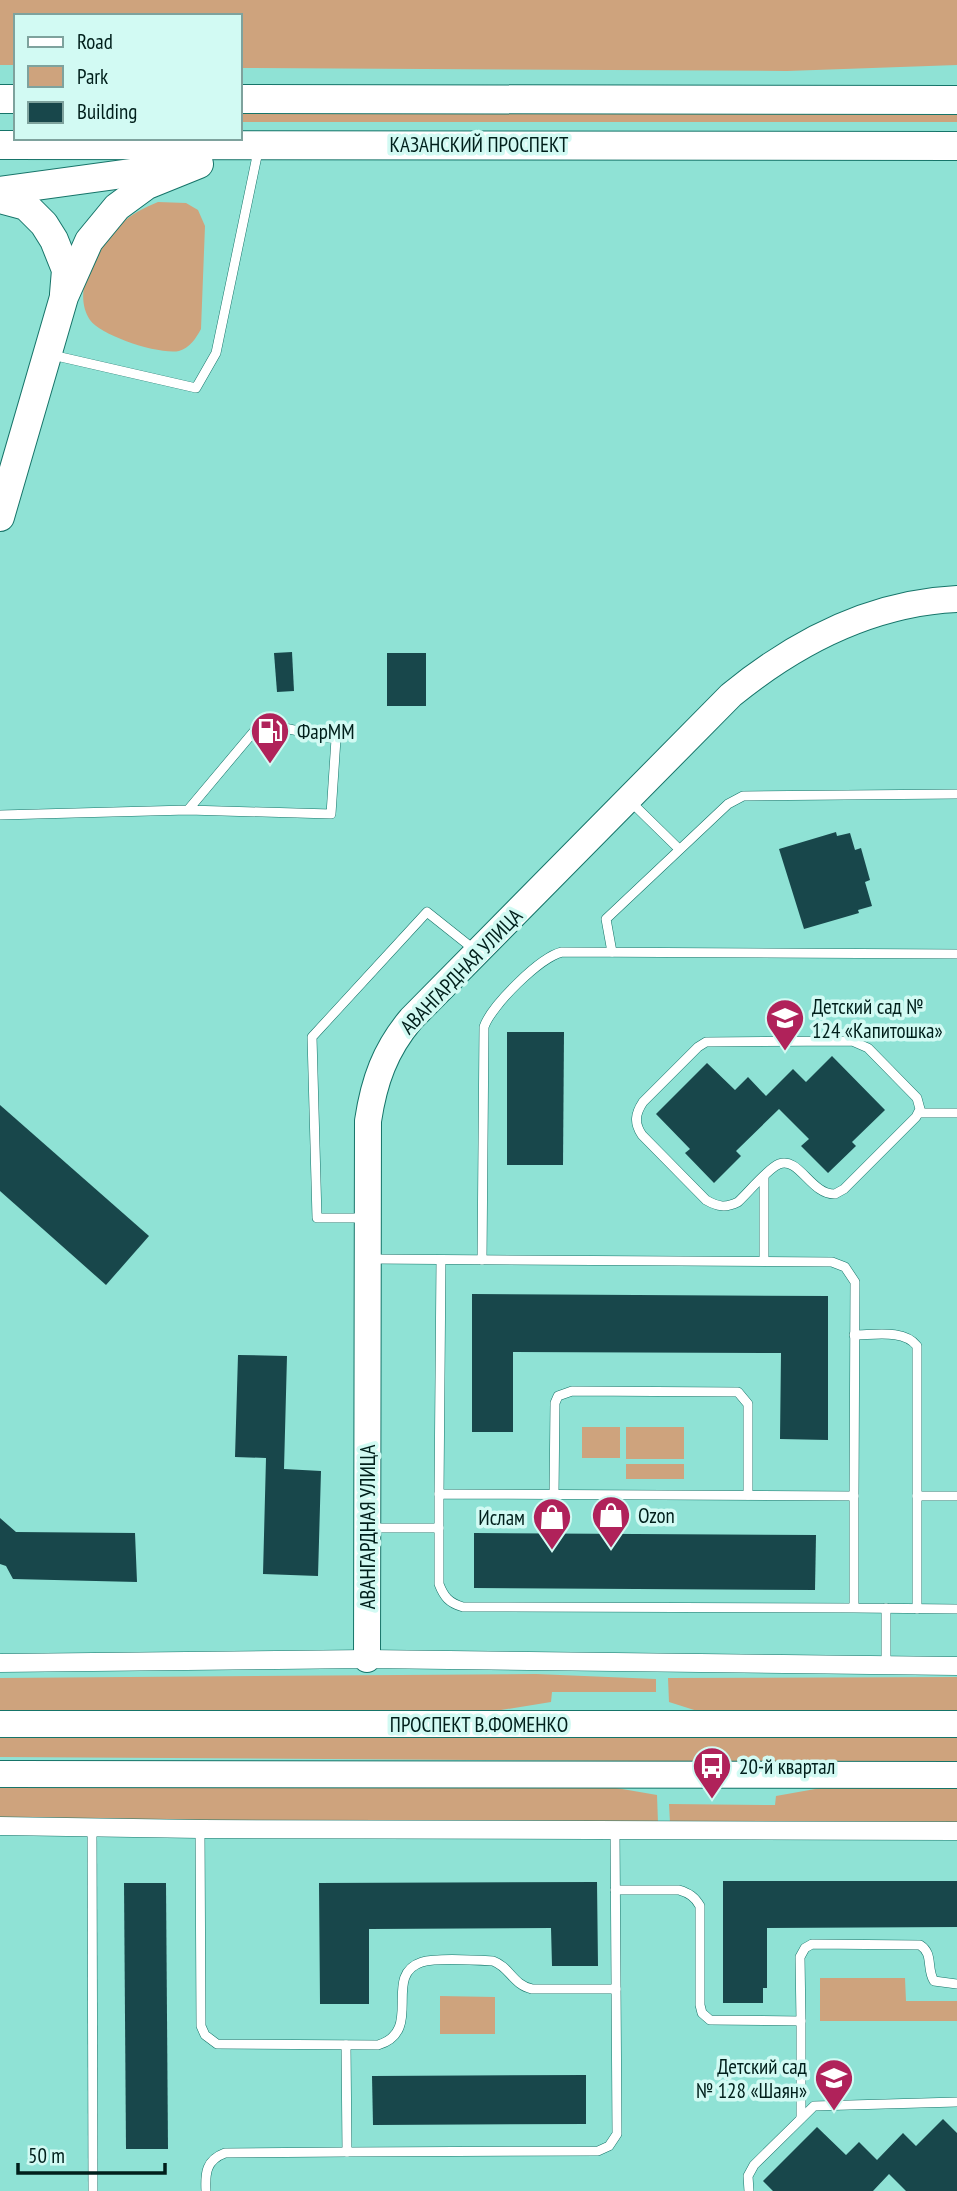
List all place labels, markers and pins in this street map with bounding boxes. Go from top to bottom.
fuel station icon: ФарММ [249,710,291,765]
place label: ФарММ [297,718,355,745]
place label: Детский сад № 124 «Капитошка» [812,993,943,1044]
school or university icon: Детский сад № 124 «Капитошка» [764,997,806,1052]
shop icon: Ozon [590,1494,632,1549]
shop icon: Ислам [531,1496,573,1551]
place label: Ozon [638,1502,675,1529]
place label: Ислам [478,1504,525,1531]
bus stop icon: 20-й квартал [691,1745,733,1800]
place label: 20-й квартал [739,1753,835,1780]
place label: Детский сад № 128 «Шаян» [696,2053,807,2104]
school or university icon: Детский сад № 128 «Шаян» [813,2057,855,2112]

